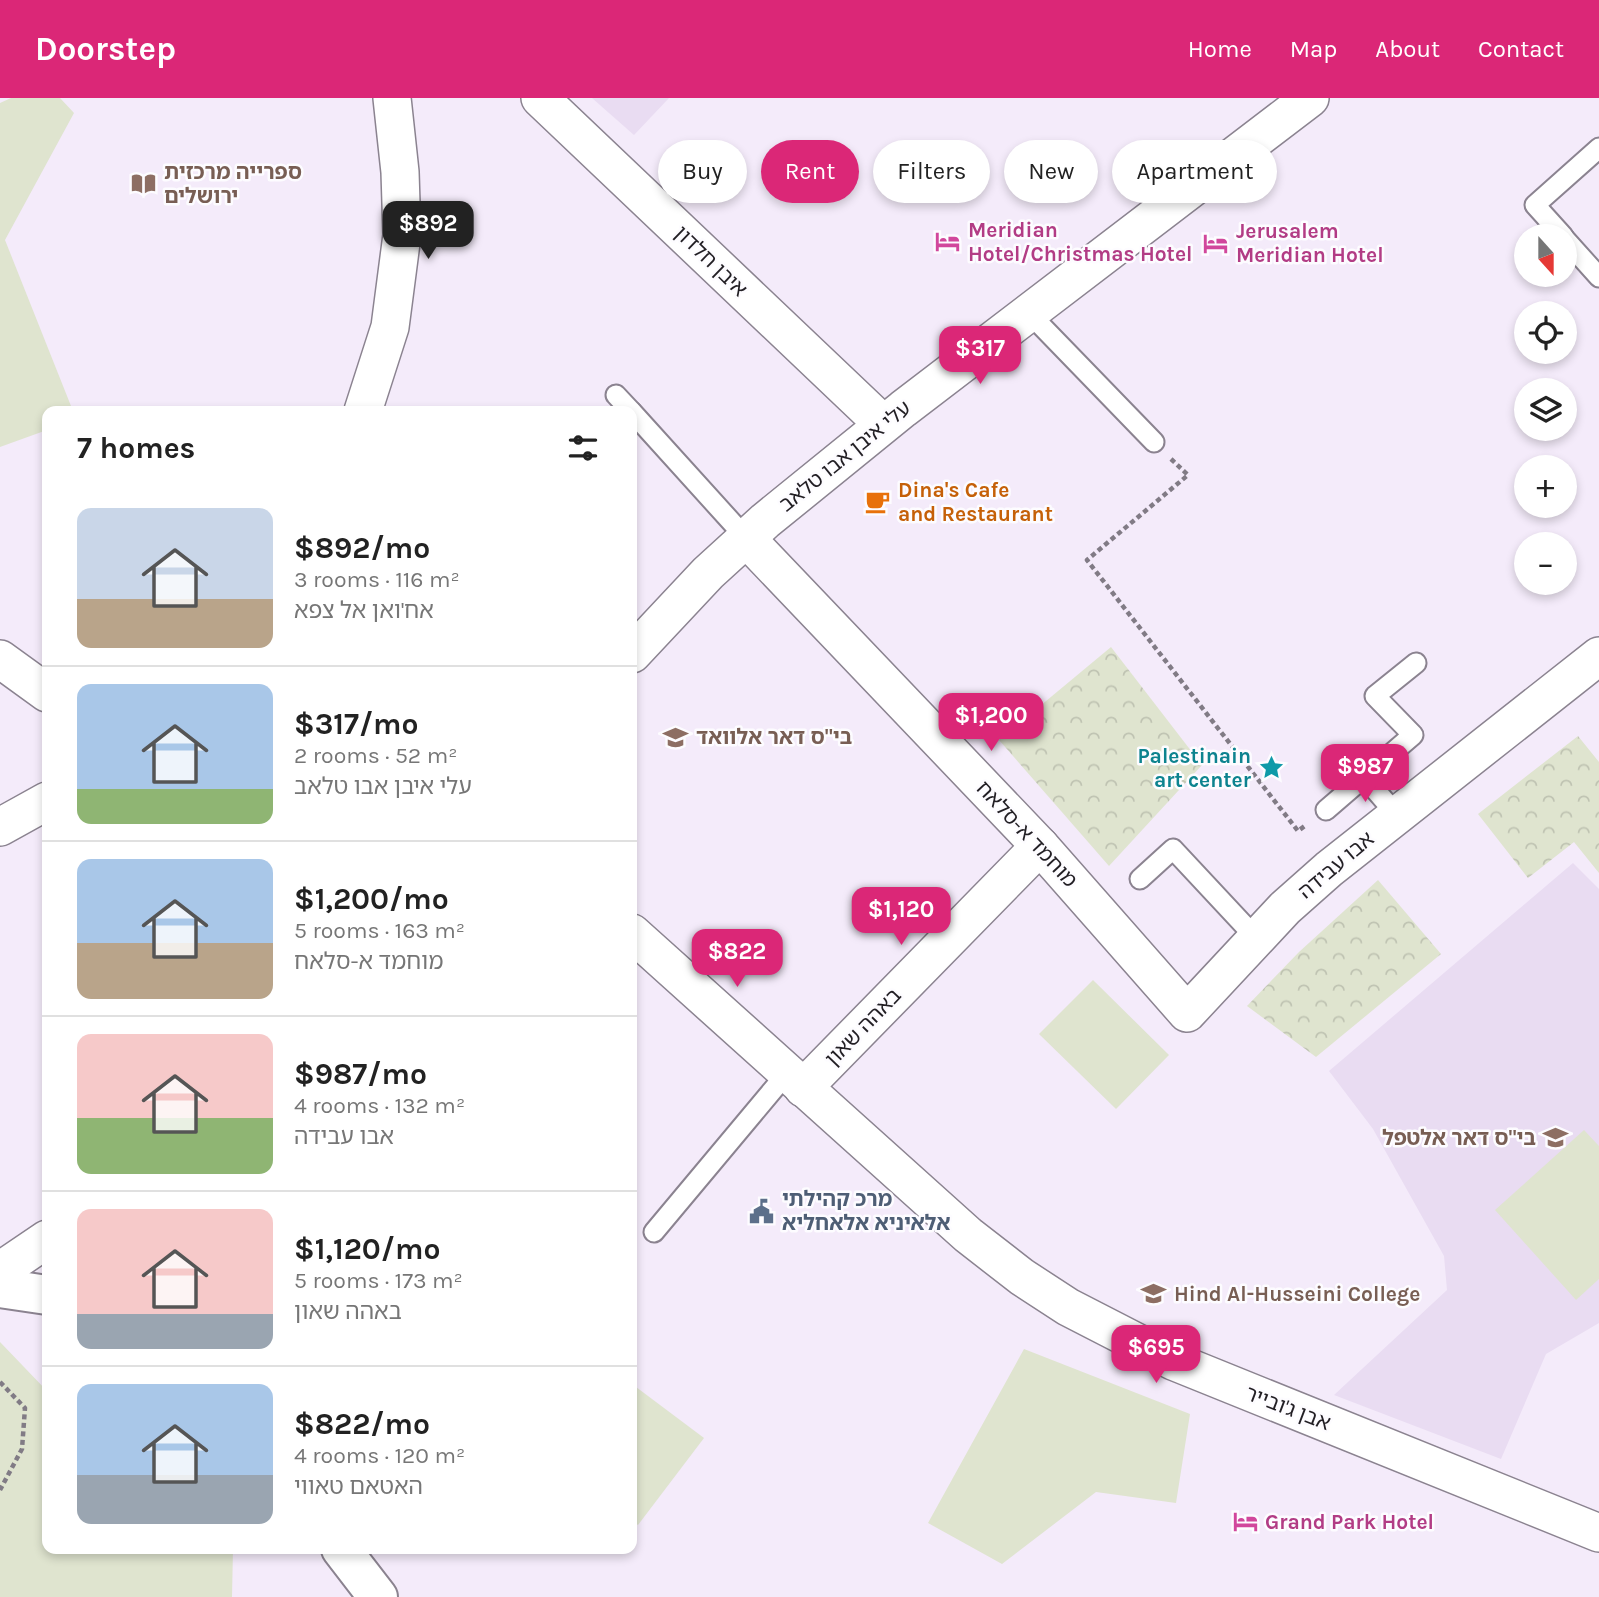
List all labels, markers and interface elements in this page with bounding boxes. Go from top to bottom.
text: Doorstep [35,30,176,68]
text: Home [1188,35,1252,63]
text: Map [1290,35,1337,63]
text: About [1375,35,1440,63]
text: Contact [1478,35,1564,63]
chip: Buy [658,140,747,203]
chip: Rent [761,140,859,203]
chip: Filters [873,140,990,203]
chip: New [1004,140,1098,203]
chip: Apartment [1112,140,1277,203]
place label: ספרייה מרכזית ירושלים [164,160,302,208]
library icon: ספרייה מרכזית ירושלים [130,170,158,198]
pin: $892 [387,202,469,261]
text: $892 [399,210,457,237]
place label: Meridian Hotel/Christmas Hotel [968,218,1192,266]
place label: Jerusalem Meridian Hotel [1236,219,1384,267]
street label: איבן חלדון [670,221,752,301]
north arrow [1514,224,1577,287]
map controls [1514,224,1577,595]
hotel icon: Meridian Hotel/Christmas Hotel [934,228,962,256]
hotel icon: Jerusalem Meridian Hotel [1202,229,1230,257]
button: locate [1514,301,1577,364]
pin: $317 [939,327,1021,386]
text: $317 [955,335,1005,362]
button: layers [1514,378,1577,441]
street label: עלי איבן אבו טלאב [774,396,916,516]
icon: filters [564,429,602,467]
text: 7 homes [77,430,195,466]
button: + [1514,455,1577,518]
place label: Dina's Cafe and Restaurant [898,478,1053,526]
cafe icon: Dina's Cafe and Restaurant [864,488,892,516]
text: $892/mo [294,530,430,566]
button: − [1514,532,1577,595]
icon: home [133,536,217,620]
text: 3 rooms · 116 m² [294,566,460,593]
text: אח'ואן אל צפא [294,597,434,624]
pin: $1,200 [934,694,1048,753]
text: $1,200 [955,702,1027,729]
text: $317/mo [294,706,419,742]
icon: home [133,712,217,796]
school or university icon: בי"ס דאר אלוואד [662,723,690,751]
place label: בי"ס דאר אלוואד [696,725,852,749]
text: 2 rooms · 52 m² [294,742,457,769]
place label: Palestinain art center [1137,744,1252,792]
pin: $987 [1324,744,1406,804]
text: $987 [1337,753,1393,780]
place icon: Palestinain art center [1257,754,1285,782]
text: עלי איבן אבו טלאב [294,773,472,800]
street label: מוחמד א-סלאח [972,776,1082,892]
street label: אבו עבידה [1293,826,1379,904]
text: $1,200/mo [294,881,449,917]
icon: home [133,887,217,971]
pin: $1,120 [844,888,958,947]
text: $1,120 [868,896,934,923]
text: 5 rooms · 163 m² [294,917,465,944]
pin: $822 [696,930,778,989]
text: $822 [708,938,766,965]
text: מוחמד א-סלאח [294,948,443,975]
street label: באהה שאון [820,983,906,1071]
text: $987/mo [294,1056,427,1092]
icon: home [133,1062,217,1146]
text: 4 rooms · 132 m² [294,1092,465,1119]
text: אבו עבידה [294,1123,394,1150]
school or university icon: בי"ס דאר אלטפל [1542,1124,1570,1152]
place label: בי"ס דאר אלטפל [1382,1126,1536,1150]
place label: מרכ קהילתי אלאיניא אלאחליא [782,1187,950,1235]
public building icon: מרכ קהילתי אלאיניא אלאחליא [748,1197,776,1225]
text: $1,120/mo [294,1231,440,1267]
icon: home [133,1237,217,1321]
text: 5 rooms · 173 m² [294,1267,463,1294]
school or university icon: Hind Al-Husseini College [1140,1280,1168,1308]
place label: Hind Al-Husseini College [1174,1282,1420,1306]
text: באהה שאון [294,1298,402,1325]
pin: $695 [1115,1326,1197,1385]
text: $695 [1127,1334,1185,1361]
street label: אבן ג'ובייר [1242,1381,1334,1435]
text: $822/mo [294,1406,430,1442]
icon: home [133,1412,217,1496]
text: 4 rooms · 120 m² [294,1442,465,1469]
text: האטאם טאווי [294,1473,423,1500]
hotel icon: Grand Park Hotel [1231,1508,1259,1536]
place label: Grand Park Hotel [1265,1510,1434,1534]

